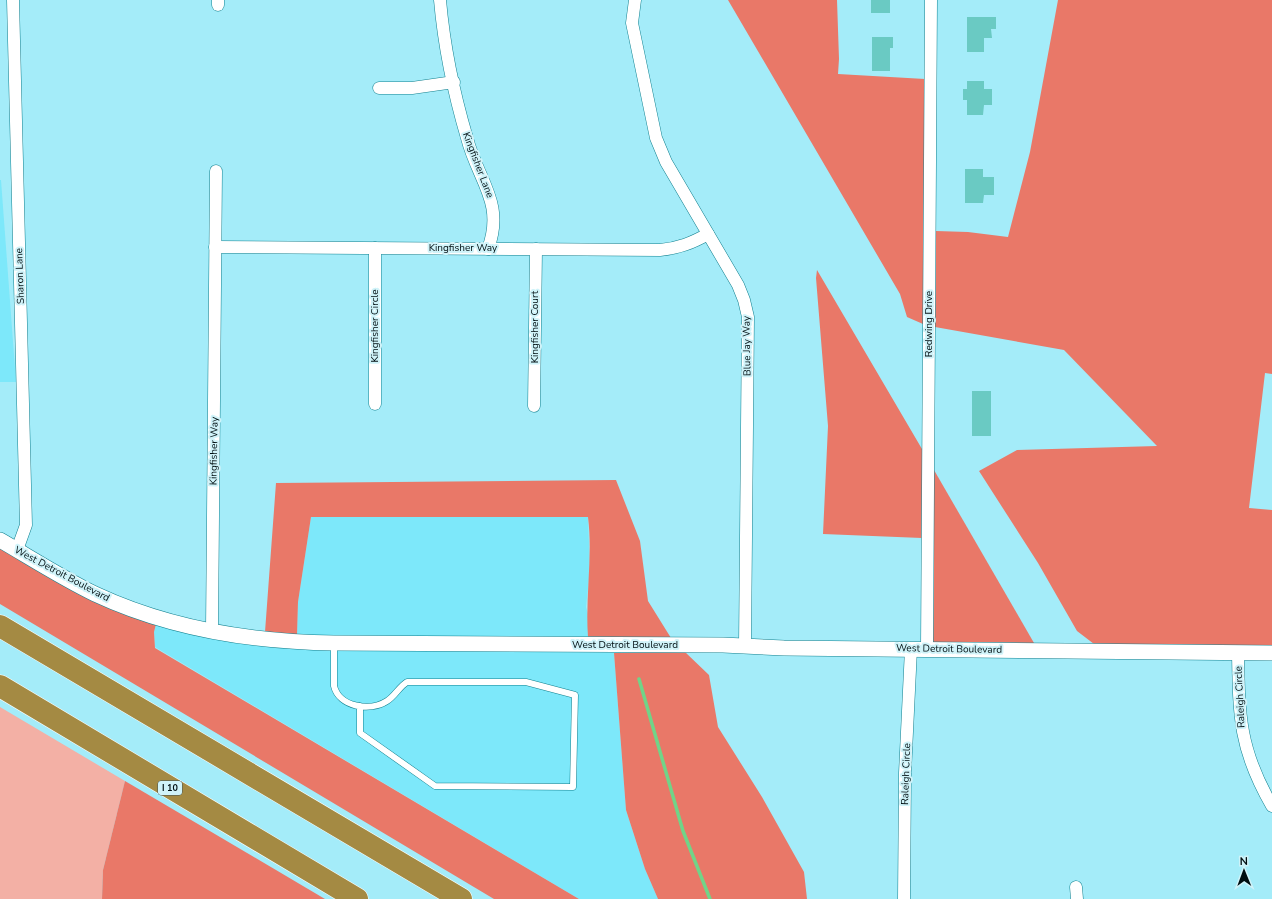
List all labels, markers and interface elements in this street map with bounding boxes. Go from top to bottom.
street label: Kingfisher Lane [459,130,497,200]
street label: Kingfisher Way [429,241,498,255]
street label: Sharon Lane [12,248,28,304]
street label: Kingfisher Circle [368,289,382,363]
street label: Kingfisher Court [528,290,542,363]
street label: Redwing Drive [922,291,936,357]
street label: Blue Jay Way [739,315,755,376]
street label: Kingfisher Way [206,416,222,485]
street label: West Detroit Boulevard [12,543,112,605]
street label: West Detroit Boulevard [572,638,678,652]
street label: West Detroit Boulevard [896,641,1002,657]
street label: Raleigh Circle [1231,666,1249,728]
street label: Raleigh Circle [898,743,914,805]
road number: I 10 [158,781,182,795]
north arrow [1224,851,1264,891]
text: N [1240,854,1248,869]

